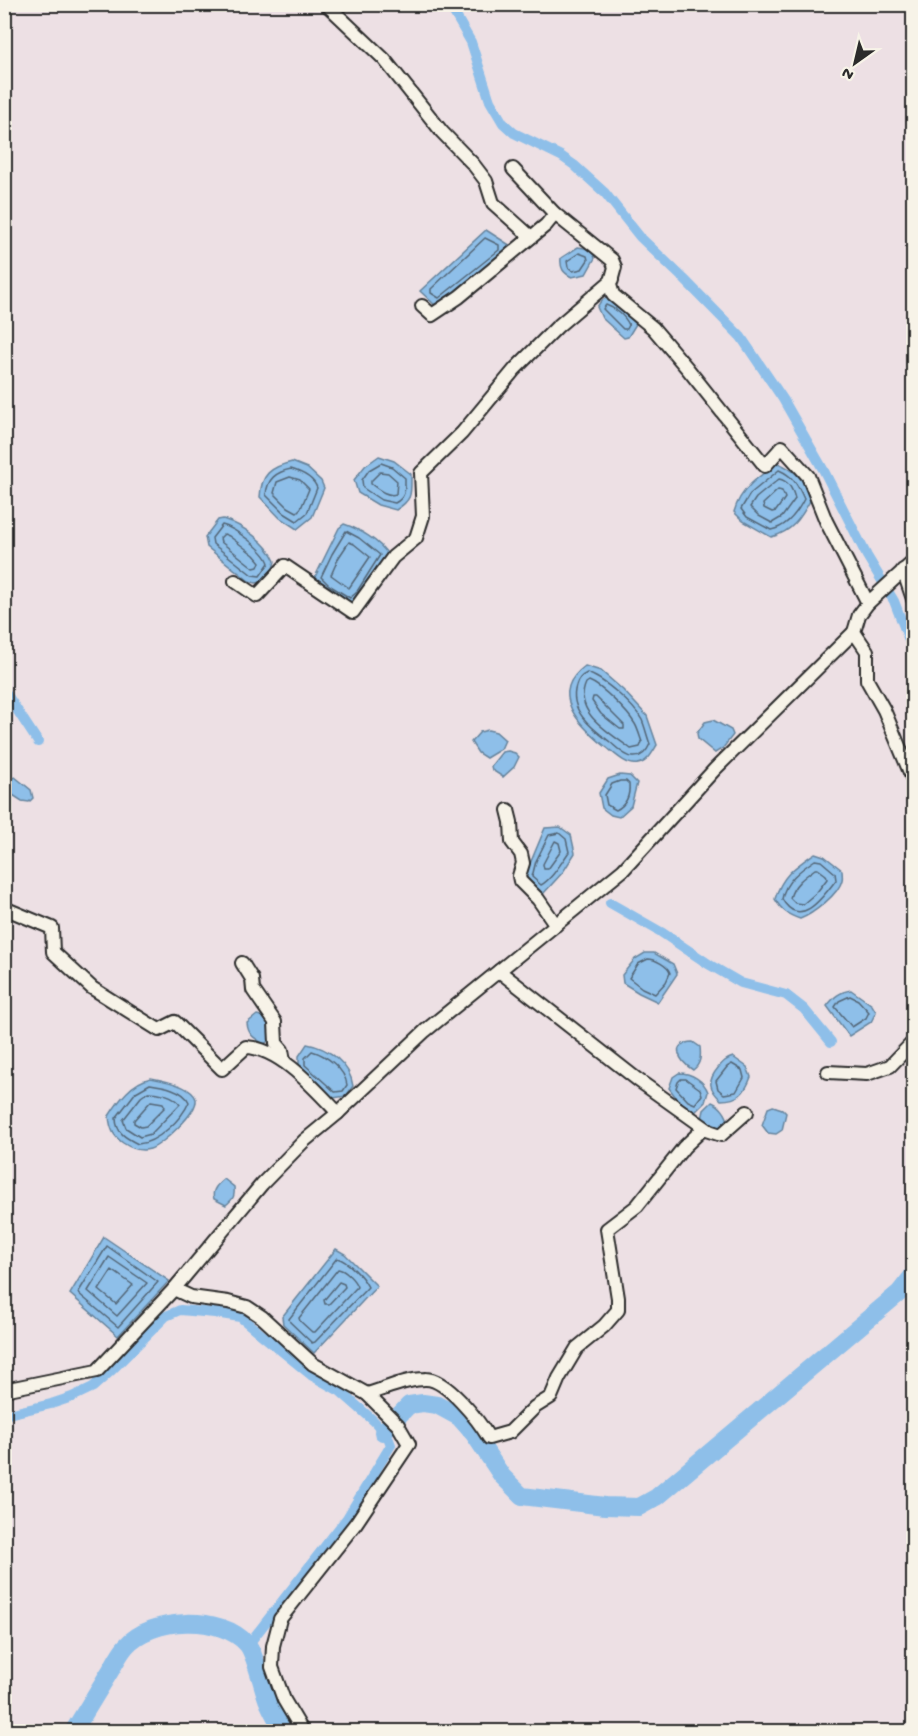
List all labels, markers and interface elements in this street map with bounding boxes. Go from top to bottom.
north arrow [825,33,885,93]
text: N [838,61,858,83]

